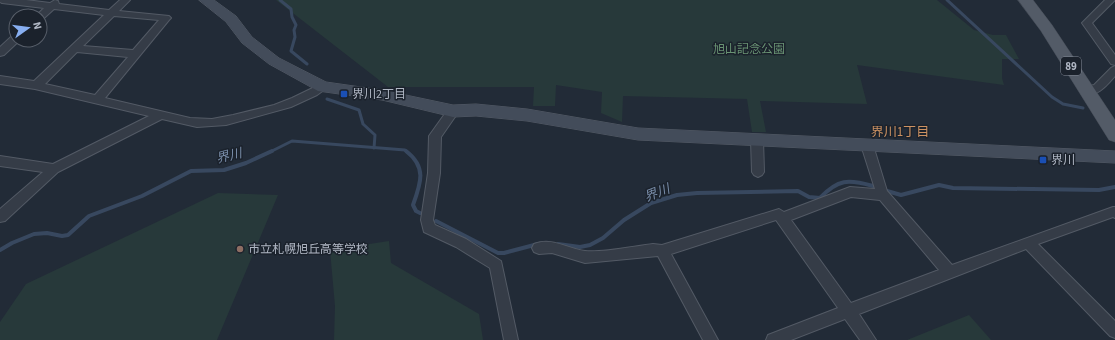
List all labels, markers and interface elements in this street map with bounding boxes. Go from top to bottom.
north arrow [8,8,48,48]
text: N [29,20,45,31]
park label: 旭山記念公園 [713,41,785,58]
road number: 89 [1061,57,1081,75]
place label: 界川2丁目 [352,86,406,103]
marker: 界川2丁目 [339,89,349,99]
district label: 界川1丁目 [871,123,929,141]
water label: 界川 [214,144,246,168]
place label: 界川 [1051,152,1075,169]
marker: 界川 [1038,155,1048,165]
water label: 界川 [642,179,674,206]
place label: 市立札幌旭丘高等学校 [248,241,368,258]
marker: 市立札幌旭丘高等学校 [235,244,245,254]

